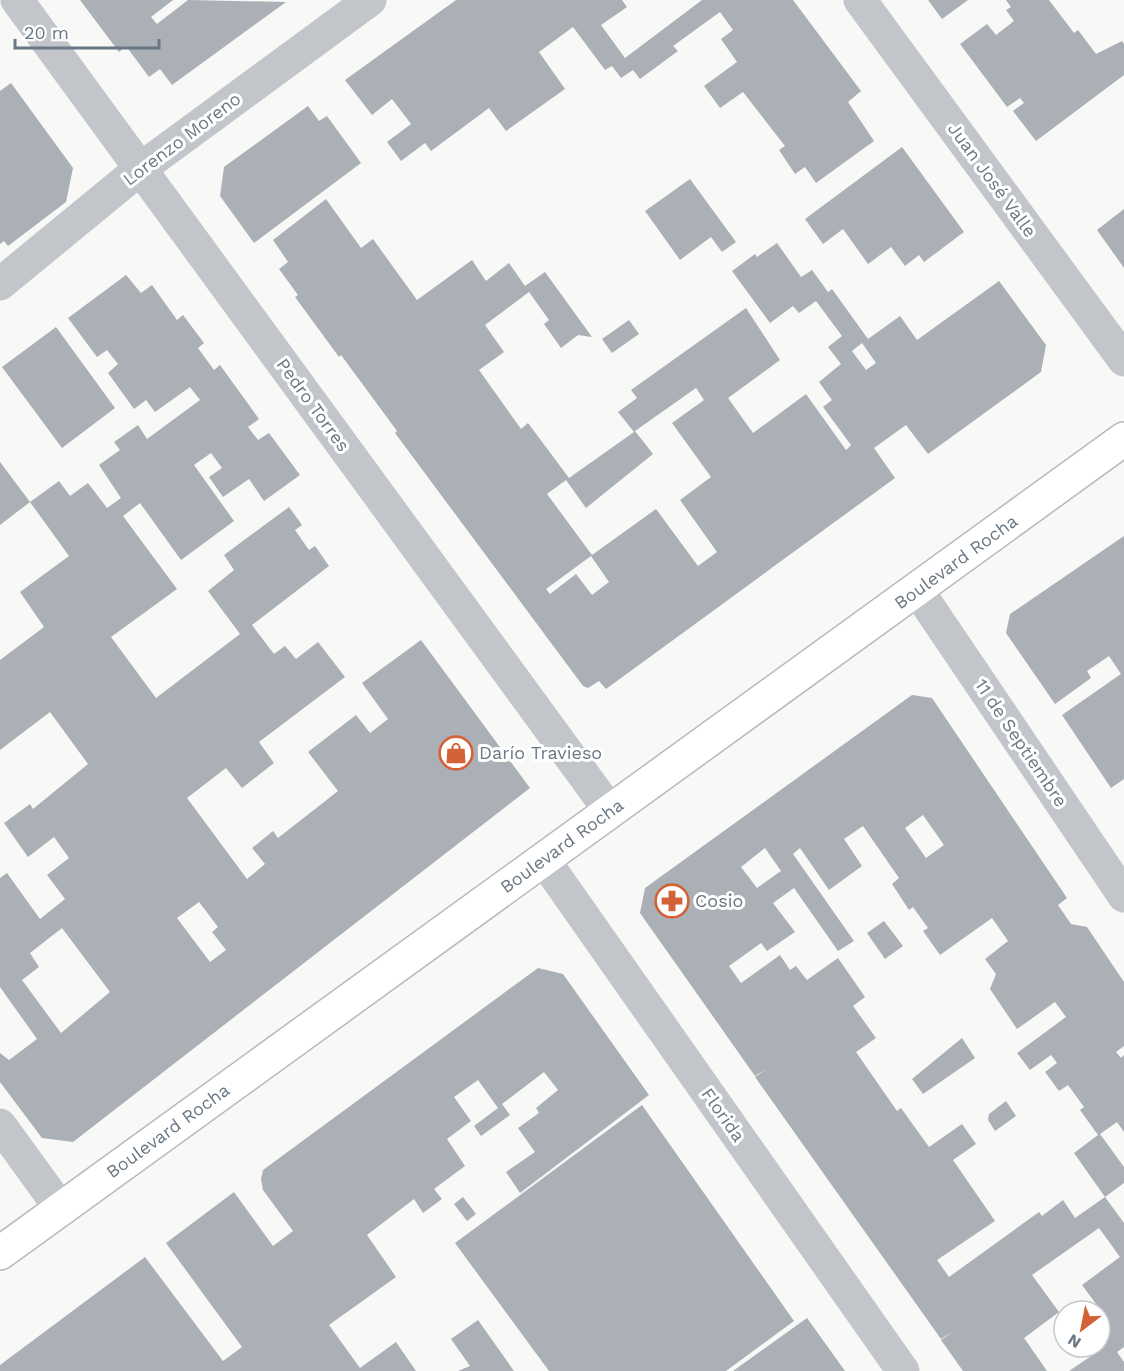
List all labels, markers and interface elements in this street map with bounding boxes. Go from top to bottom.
scale bar [15,12,159,50]
text: 20 m [24,22,69,43]
street label: Lorenzo Moreno [119,88,245,190]
street label: Juan José Valle [944,118,1041,241]
street label: Pedro Torres [273,354,354,455]
street label: Boulevard Rocha [890,510,1021,613]
street label: 11 de Septiembre [971,675,1072,811]
shop icon: Darío Travieso [438,735,474,771]
place label: Darío Travieso [479,742,602,763]
street label: Boulevard Rocha [496,794,627,897]
pharmacy icon: Cosio [654,883,690,919]
place label: Cosio [695,890,743,911]
street label: Boulevard Rocha [102,1079,233,1182]
street label: Florida [697,1084,749,1146]
north arrow [1052,1299,1112,1359]
text: N [1064,1330,1084,1352]

